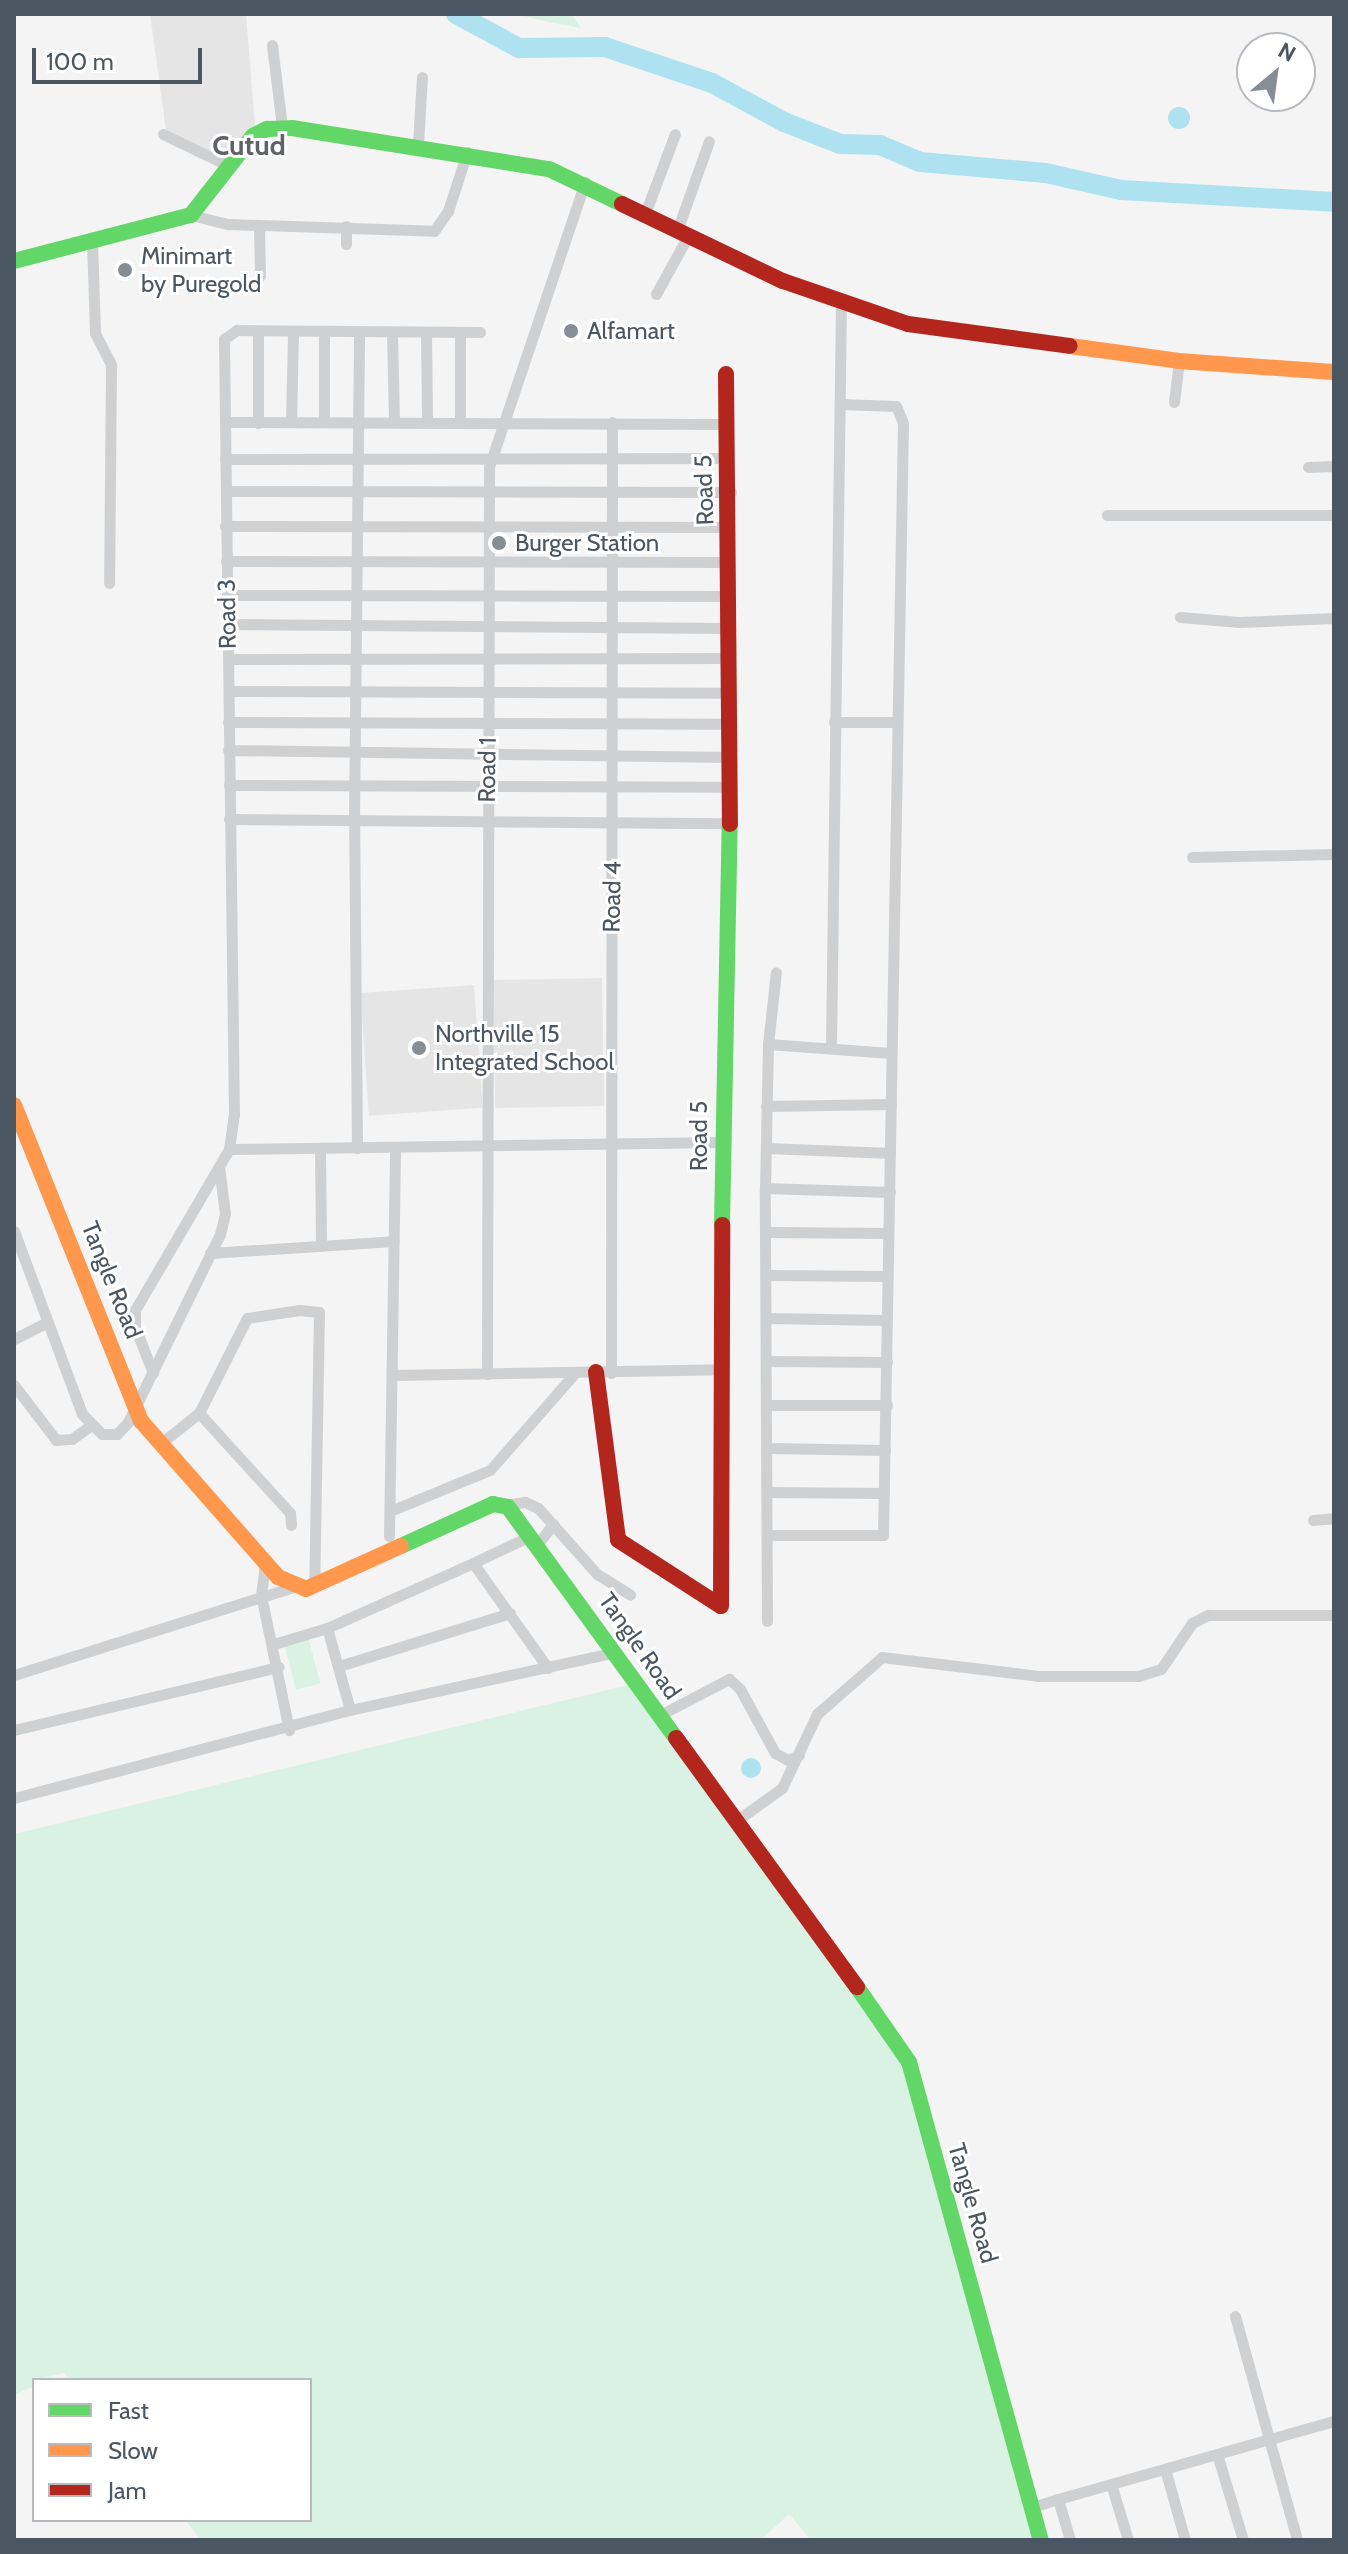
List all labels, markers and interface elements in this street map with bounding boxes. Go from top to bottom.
scale bar [36,32,206,82]
north arrow [1236,32,1316,112]
text: N [1274,37,1300,68]
text: 100 m [46,47,114,76]
district label: Cutud [212,128,286,162]
place label: Minimart by Puregold [141,242,261,298]
marker: Minimart by Puregold [116,261,134,279]
place label: Alfamart [587,317,675,345]
marker: Alfamart [562,322,580,340]
street label: Road 5 [688,454,720,526]
place label: Burger Station [515,529,659,557]
marker: Burger Station [490,534,508,552]
street label: Road 3 [212,579,242,649]
street label: Road 1 [472,737,502,803]
street label: Road 4 [597,861,627,933]
place label: Northville 15 Integrated School [435,1020,614,1076]
marker: Northville 15 Integrated School [410,1039,428,1057]
street label: Road 5 [685,1101,713,1171]
street label: Tangle Road [76,1217,148,1343]
street label: Tangle Road [593,1587,687,1705]
street label: Tangle Road [942,2140,1004,2266]
legend [32,2378,312,2522]
text: Fast [108,2396,149,2425]
text: Slow [108,2436,158,2465]
text: Jam [108,2476,146,2505]

